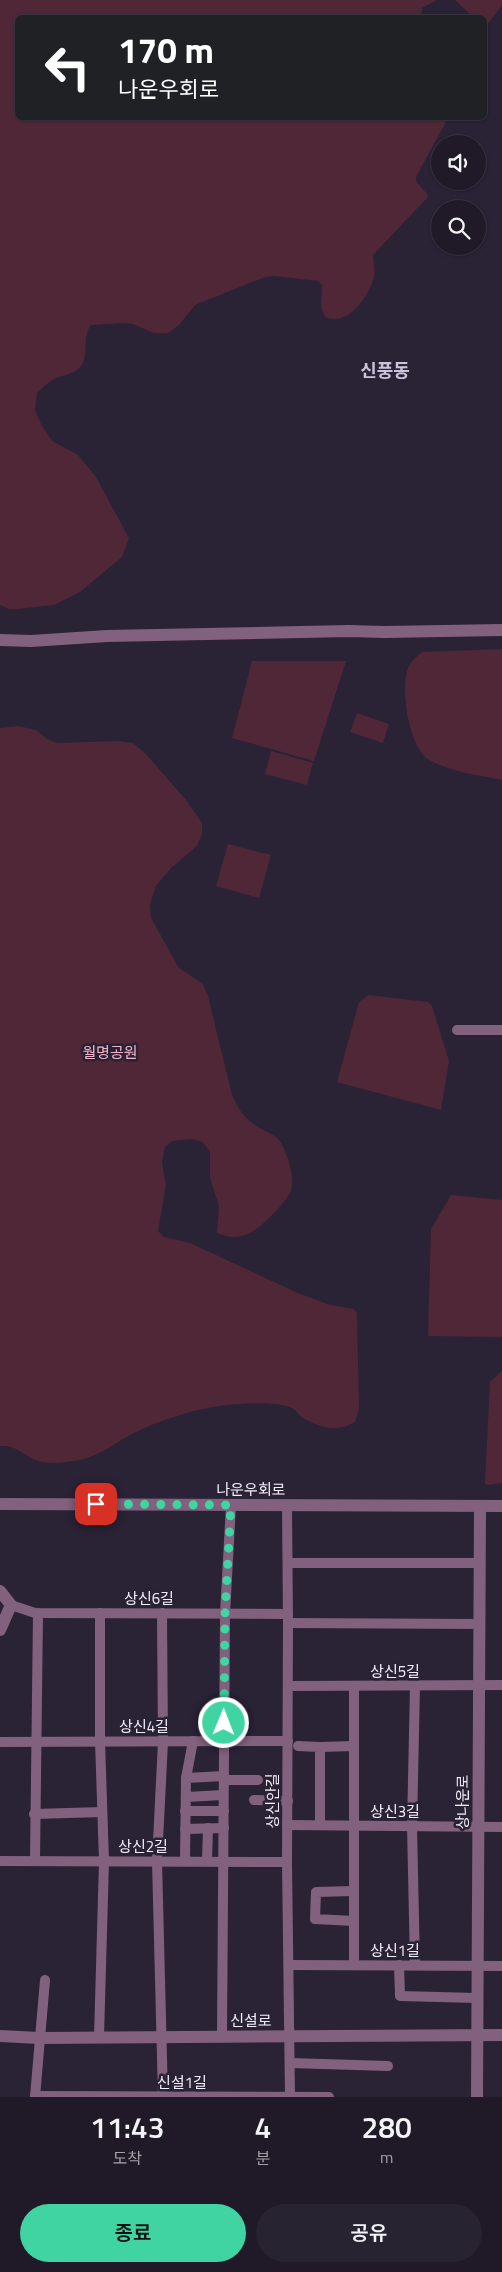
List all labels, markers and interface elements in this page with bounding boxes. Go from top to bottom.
text: 170 m [118,23,214,77]
icon: left [35,35,100,100]
text: 나운우회로 [118,72,219,106]
map controls [431,135,486,255]
button: sound [431,135,486,190]
button: search [431,200,486,255]
district label: 신풍동 [360,357,410,384]
park label: 월명공원 [82,1041,138,1064]
street label: 나운우회로 [216,1478,286,1501]
pin [75,1483,117,1525]
icon: arrive [82,1490,110,1518]
street label: 상신6길 [124,1587,174,1610]
street label: 상신5길 [370,1660,420,1683]
position arrow [197,1696,249,1748]
street label: 상신4길 [119,1715,169,1738]
street label: 상신안길 [261,1773,284,1829]
street label: 상나운로 [451,1774,474,1830]
street label: 상신3길 [370,1800,420,1823]
street label: 상신2길 [118,1835,168,1858]
street label: 상신1길 [370,1939,420,1962]
street label: 신설로 [230,2009,272,2032]
street label: 신설1길 [157,2071,207,2094]
text: 11:43 [90,2104,164,2150]
text: 4 [255,2104,271,2150]
text: 280 [361,2104,412,2150]
text: m [380,2145,393,2169]
text: 도착 [113,2146,142,2170]
text: 분 [256,2146,270,2170]
button: 종료 [20,2204,246,2262]
button: 공유 [256,2204,482,2262]

